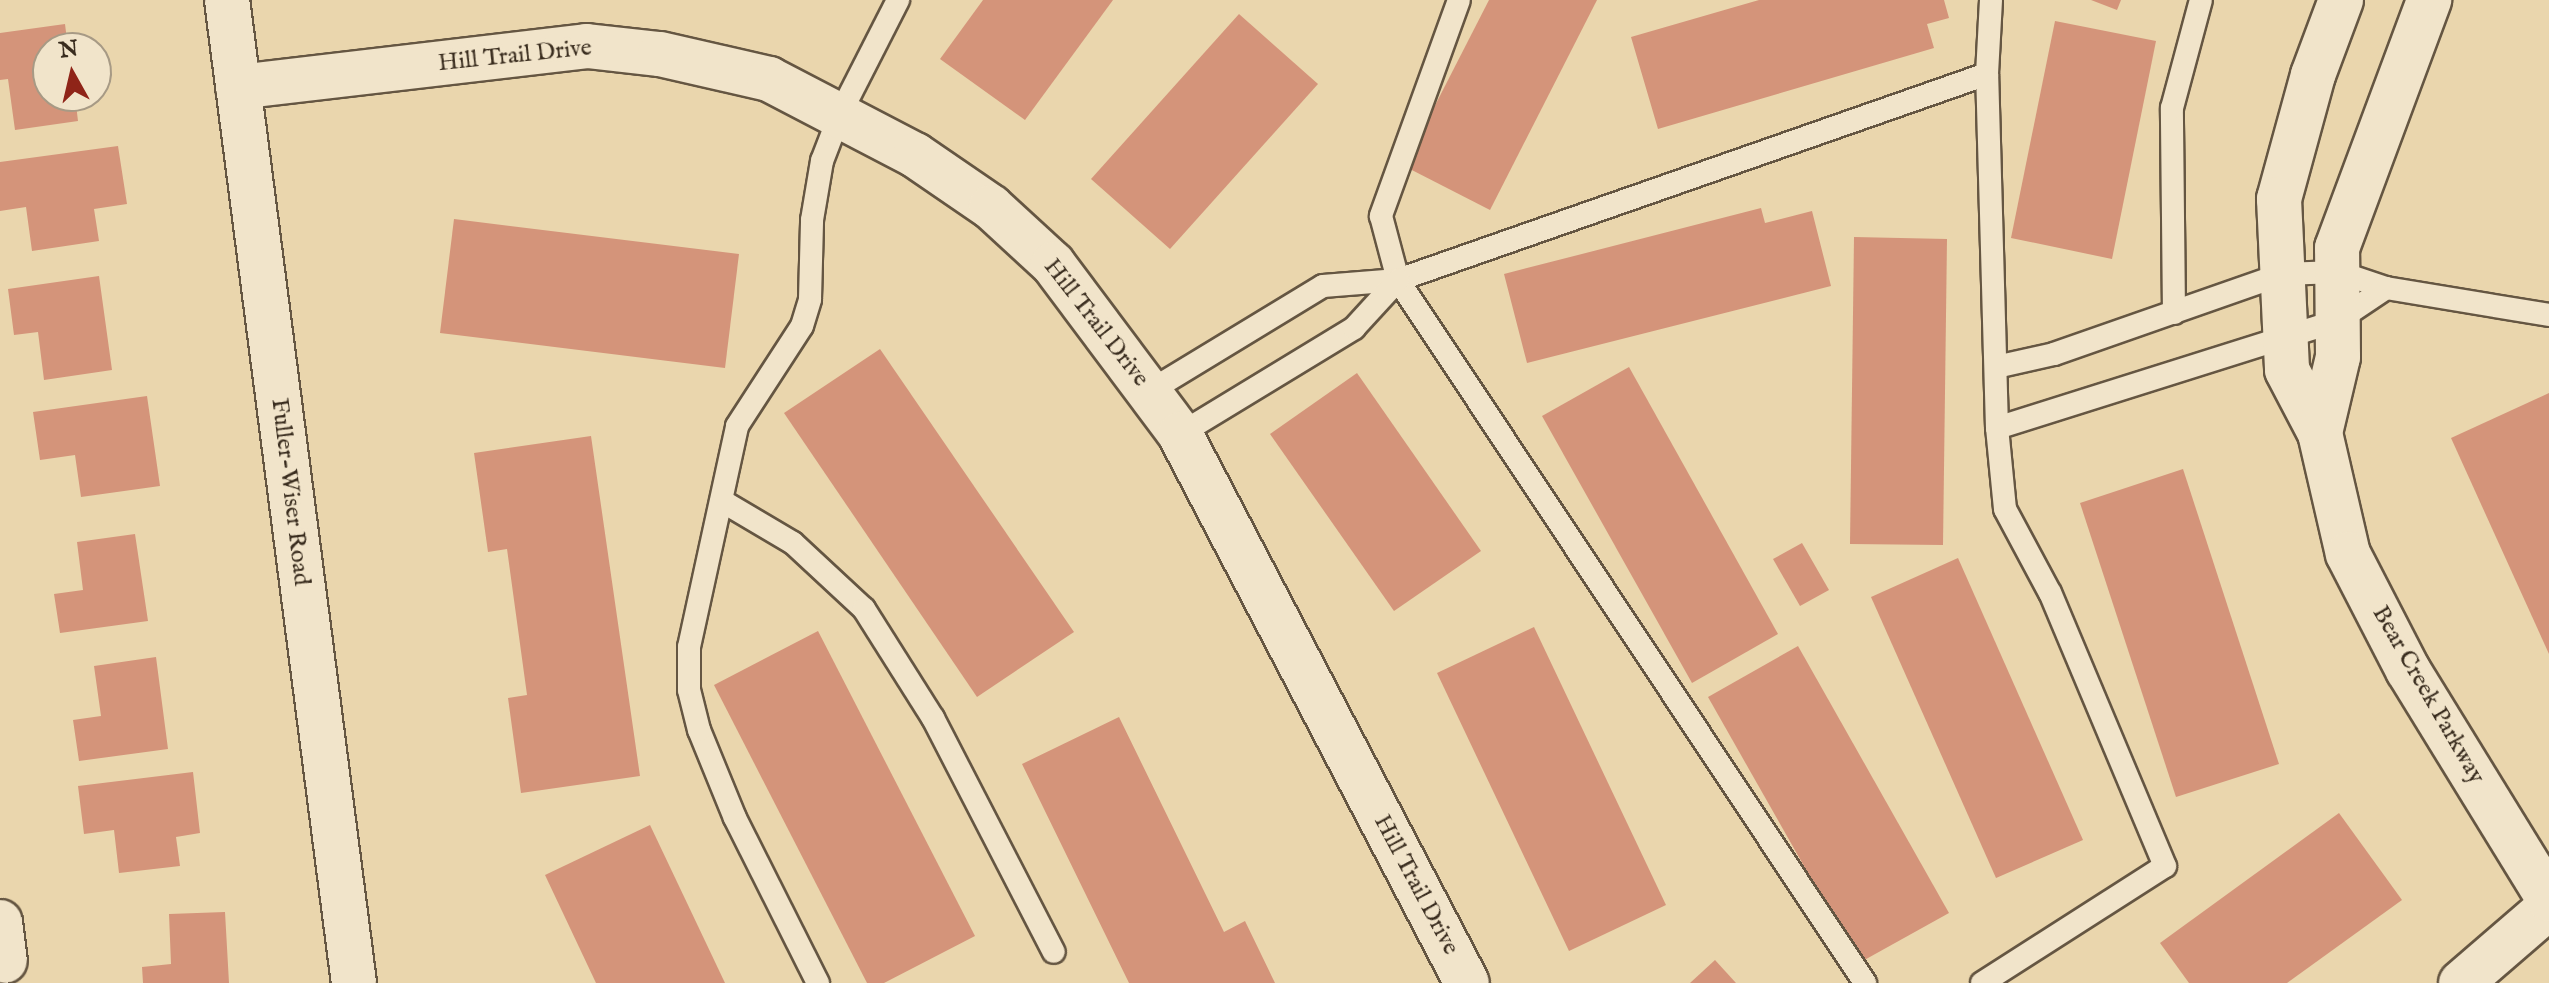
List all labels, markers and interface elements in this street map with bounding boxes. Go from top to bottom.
north arrow [32,32,112,112]
street label: Hill Trail Drive [437,34,593,78]
text: N [58,35,80,65]
street label: Hill Trail Drive [1037,253,1155,393]
street label: Fuller-Wiser Road [264,397,316,587]
street label: Bear Creek Parkway [2365,601,2491,789]
street label: Hill Trail Drive [1367,810,1465,960]

